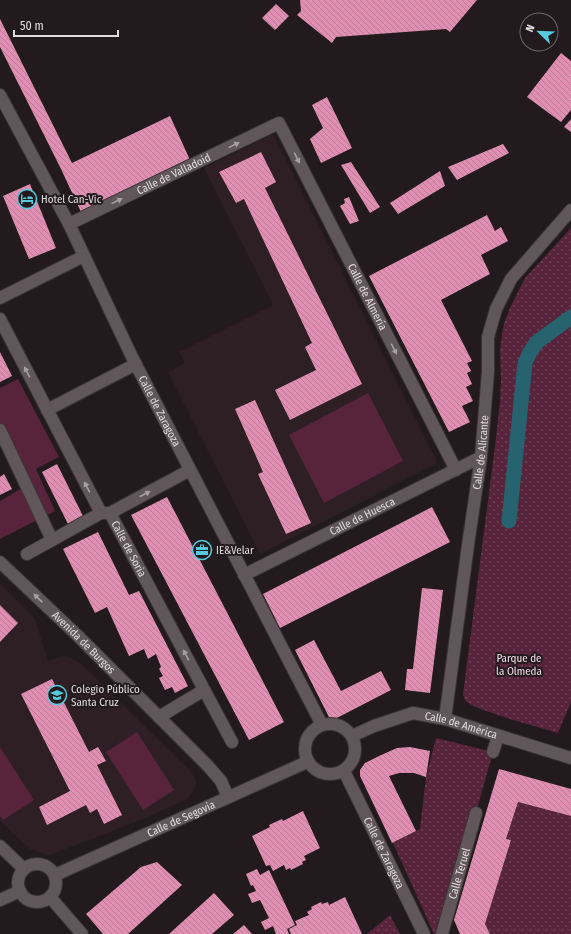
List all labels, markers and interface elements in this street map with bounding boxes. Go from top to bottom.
scale bar [14,12,118,38]
north arrow [519,12,559,52]
text: 50 m [20,19,44,33]
text: N [523,23,538,34]
one-way arrow [228,142,240,148]
street label: Calle de Valladoid [134,150,213,197]
one-way arrow [294,152,300,164]
hotel icon: Hotel Can-Vic [16,188,38,210]
place label: Hotel Can-Vic [41,193,102,206]
one-way arrow [111,198,122,204]
street label: Calle de Almería [345,261,390,332]
one-way arrow [391,343,397,354]
one-way arrow [24,366,30,377]
street label: Calle de Zaragoza [136,373,183,448]
street label: Calle de Alicante [470,415,491,490]
one-way arrow [84,481,91,493]
one-way arrow [139,491,151,498]
street label: Calle de Huesca [327,495,397,538]
street label: Calle de Soria [109,518,149,579]
office icon: IE&Velar [191,539,213,561]
place label: IE&Velar [216,544,254,557]
one-way arrow [33,594,43,603]
street label: Avenida de Burgos [49,608,118,676]
one-way arrow [182,650,189,661]
park label: Parque de la Olmeda [496,652,542,678]
place label: Colegio Público Santa Cruz [71,683,140,709]
school or university icon: Colegio Público Santa Cruz [46,684,68,706]
street label: Calle de América [424,709,499,741]
street label: Calle de Segovia [145,798,217,839]
street label: Calle de Zaragoza [361,815,407,891]
street label: Calle Teruel [446,846,472,900]

